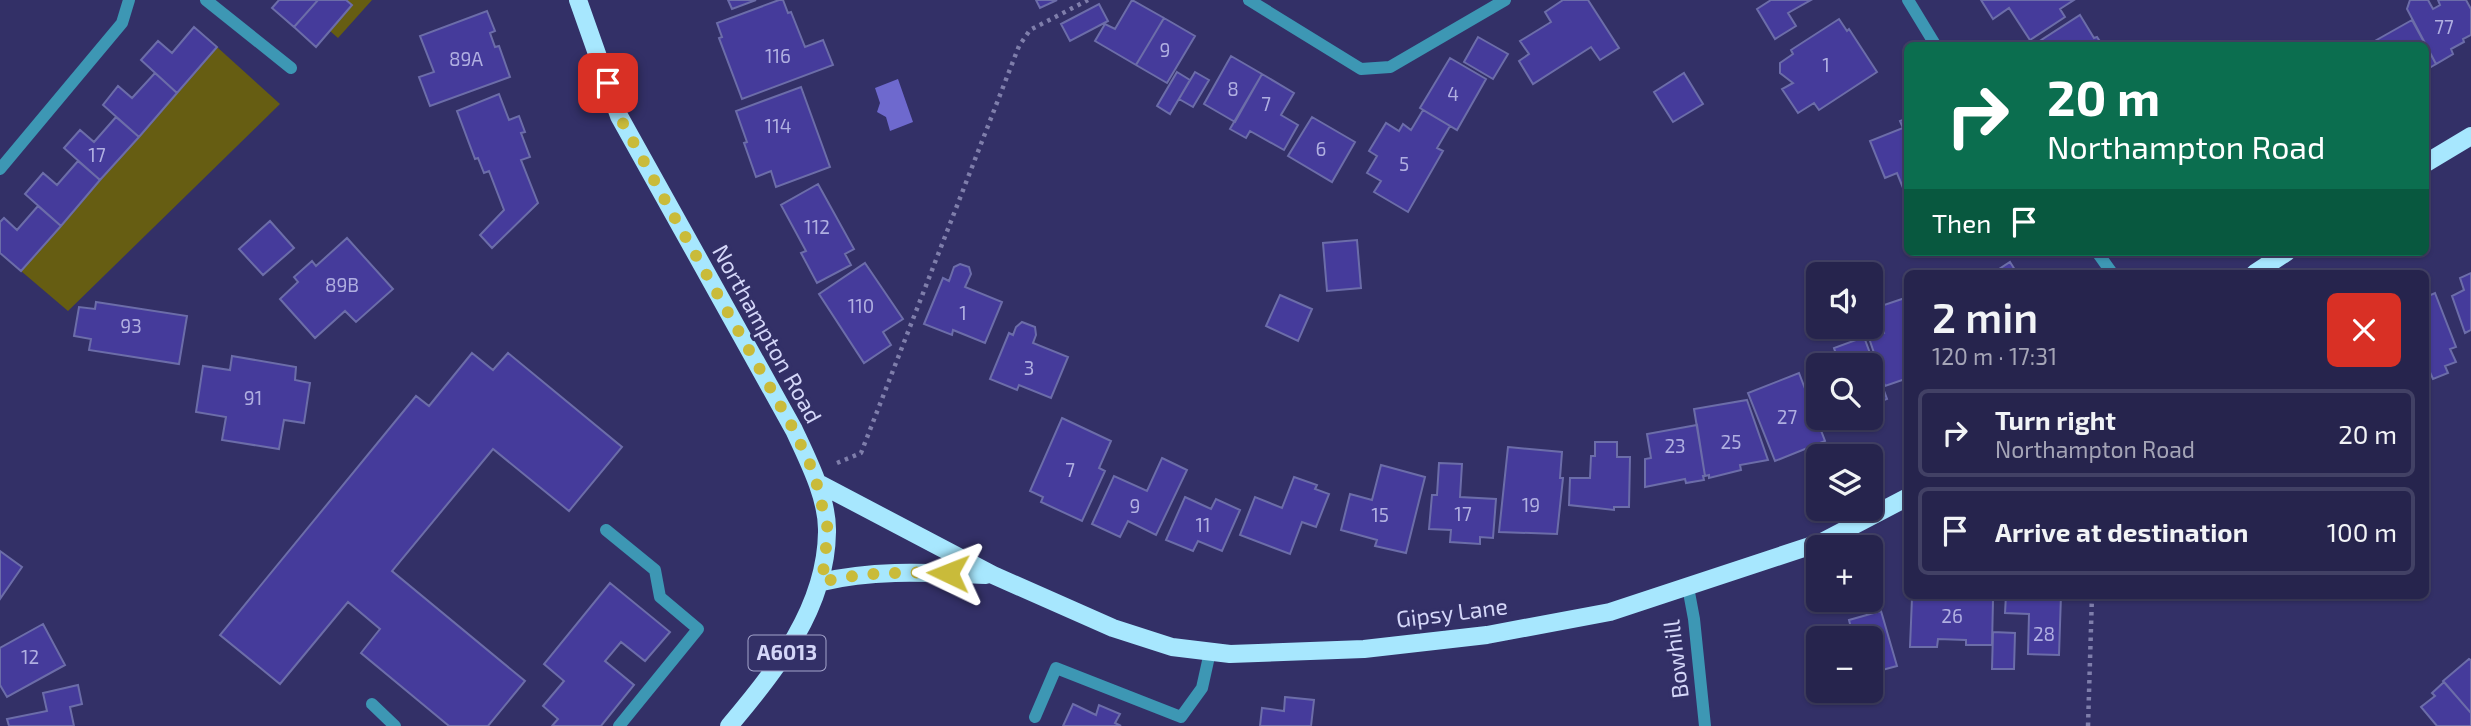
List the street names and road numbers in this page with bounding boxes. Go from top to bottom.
street label: Northampton Road [707,239,829,428]
street label: Gipsy Lane [1395,591,1509,633]
street label: Bowhill [1656,618,1694,700]
road number: A6013 [748,636,826,670]

